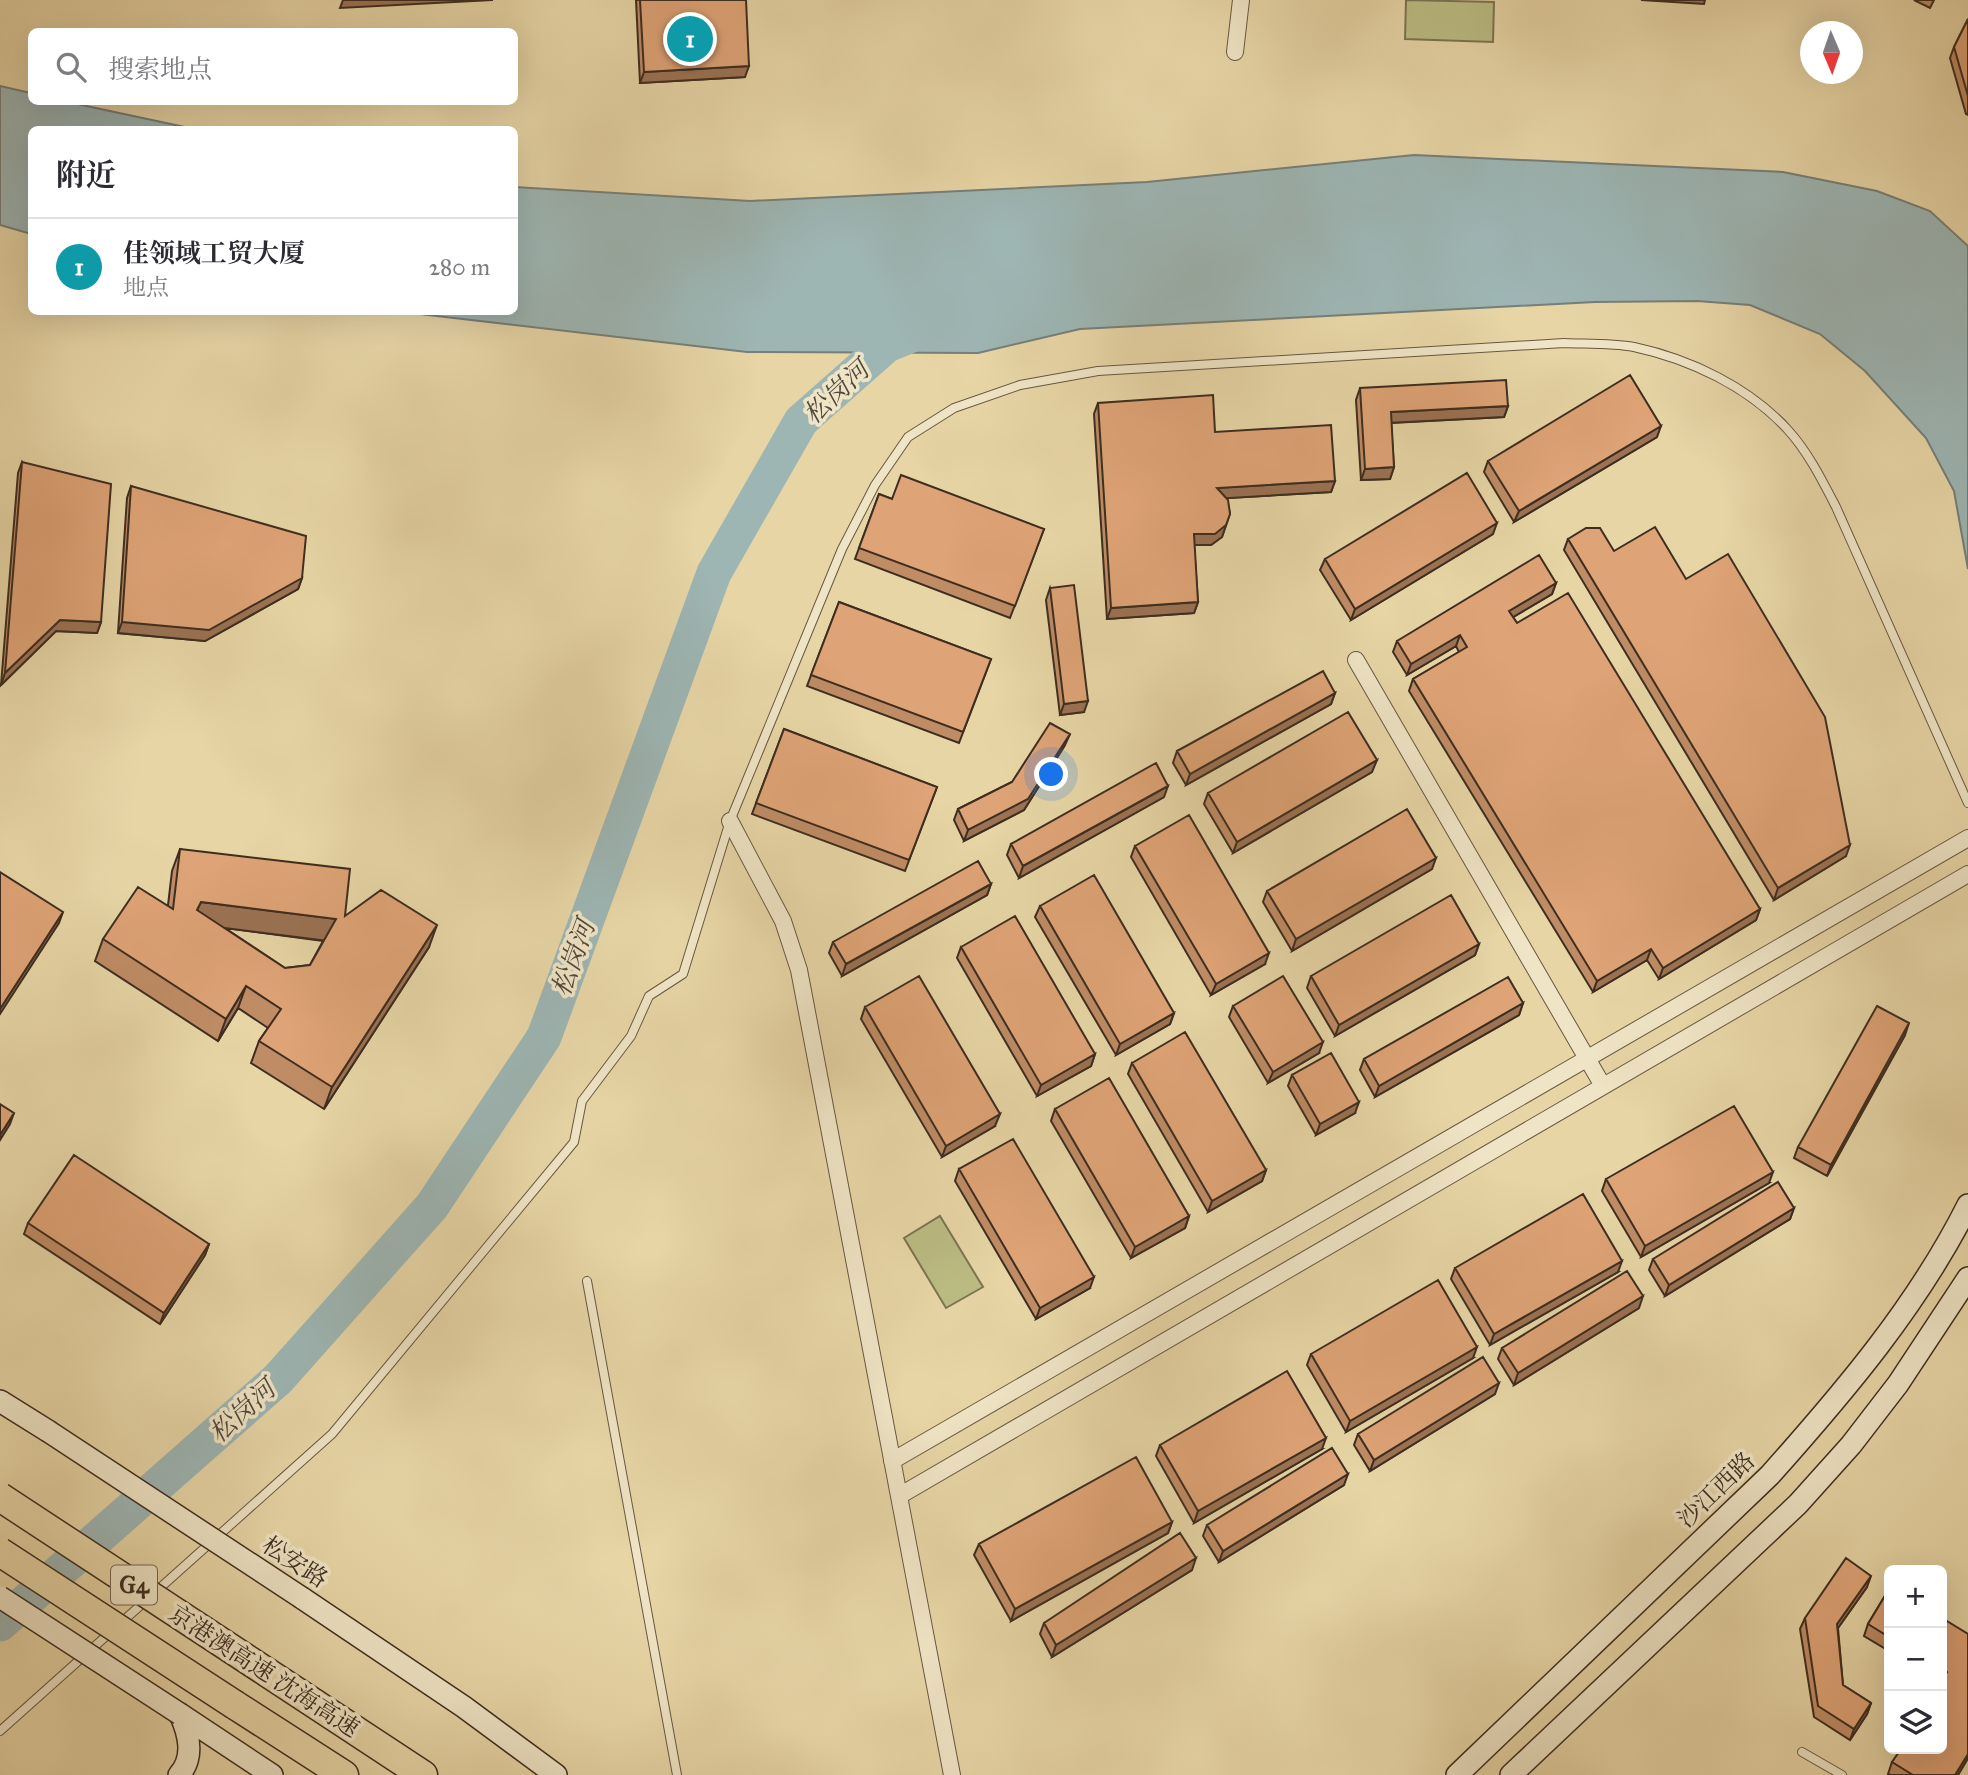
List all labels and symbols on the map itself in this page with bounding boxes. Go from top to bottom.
pin: 1 [667,13,713,65]
north arrow [1800,21,1863,84]
water label: 松岗河 [797,351,878,430]
your location [1034,757,1068,791]
water label: 松岗河 [545,912,603,1000]
water label: 松岗河 [202,1370,285,1449]
street label: 沙江西路 [1671,1446,1761,1534]
street label: 松安路 [257,1530,333,1594]
road number: G4 [111,1566,157,1604]
street label: 京港澳高速 沈海高速 [163,1598,365,1744]

